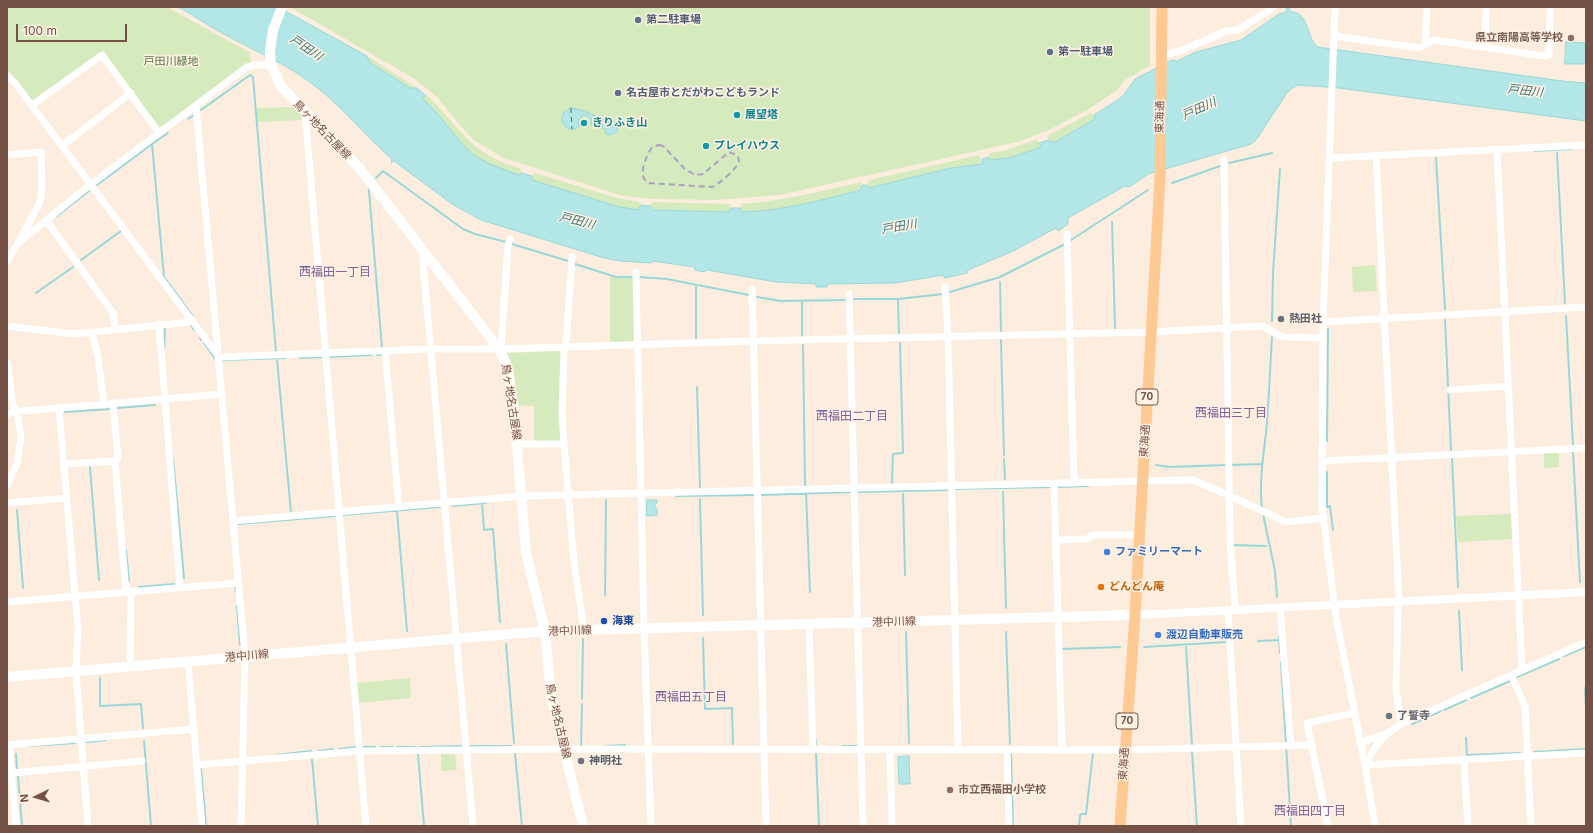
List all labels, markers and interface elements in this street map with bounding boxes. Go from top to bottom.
place label: 第二駐車場 [646,13,701,27]
marker: 第二駐車場 [633,15,643,25]
scale bar [18,16,129,42]
text: 100 m [23,23,57,38]
place label: 県立南陽高等学校 [1475,31,1563,45]
water label: 戸田川 [287,32,325,64]
marker: 県立南陽高等学校 [1566,33,1576,43]
place label: 第一駐車場 [1058,45,1113,59]
marker: 第一駐車場 [1045,47,1055,57]
park label: 戸田川緑地 [144,55,198,69]
water label: 戸田川 [1506,82,1544,100]
place label: 名古屋市とだがわこどもランド [626,86,780,100]
marker: 名古屋市とだがわこどもランド [613,88,623,98]
water label: 戸田川 [1180,95,1218,123]
street label: 鳥ヶ地名古屋線 [291,98,353,162]
street label: 東海通 [1153,100,1167,134]
place label: 展望塔 [745,108,778,122]
marker: 展望塔 [732,110,742,120]
place label: きりふき山 [592,116,647,130]
marker: きりふき山 [579,118,589,128]
place label: プレイハウス [714,139,780,153]
marker: プレイハウス [701,141,711,151]
water label: 戸田川 [558,210,596,232]
water label: 戸田川 [880,217,918,237]
district label: 西福田一丁目 [299,265,371,279]
place label: 熱田社 [1289,312,1322,326]
marker: 熱田社 [1276,314,1286,324]
street label: 鳥ヶ地名古屋線 [498,363,524,441]
road number: 70 [1136,389,1158,405]
district label: 西福田三丁目 [1195,406,1267,420]
district label: 西福田二丁目 [816,409,888,423]
street label: 東海通 [1137,424,1153,458]
place label: ファミリーマート [1115,545,1203,559]
marker: ファミリーマート [1102,547,1112,557]
place label: どんどん庵 [1109,580,1164,594]
marker: どんどん庵 [1096,582,1106,592]
place label: 海東 [612,614,634,628]
street label: 港中川線 [872,615,916,629]
marker: 海東 [599,616,609,626]
street label: 港中川線 [548,624,592,638]
place label: 渡辺自動車販売 [1166,628,1243,642]
marker: 渡辺自動車販売 [1153,630,1163,640]
street label: 港中川線 [225,648,269,664]
street label: 鳥ヶ地名古屋線 [543,682,573,760]
district label: 西福田五丁目 [655,690,727,704]
place label: 了誓寺 [1397,709,1430,723]
marker: 了誓寺 [1384,711,1394,721]
road number: 70 [1116,713,1138,729]
street label: 東海通 [1116,747,1132,781]
place label: 神明社 [589,754,622,768]
marker: 神明社 [576,756,586,766]
north arrow [16,777,56,817]
place label: 市立西福田小学校 [958,783,1046,797]
marker: 市立西福田小学校 [945,785,955,795]
text: N [17,793,31,803]
district label: 西福田四丁目 [1274,804,1346,818]

